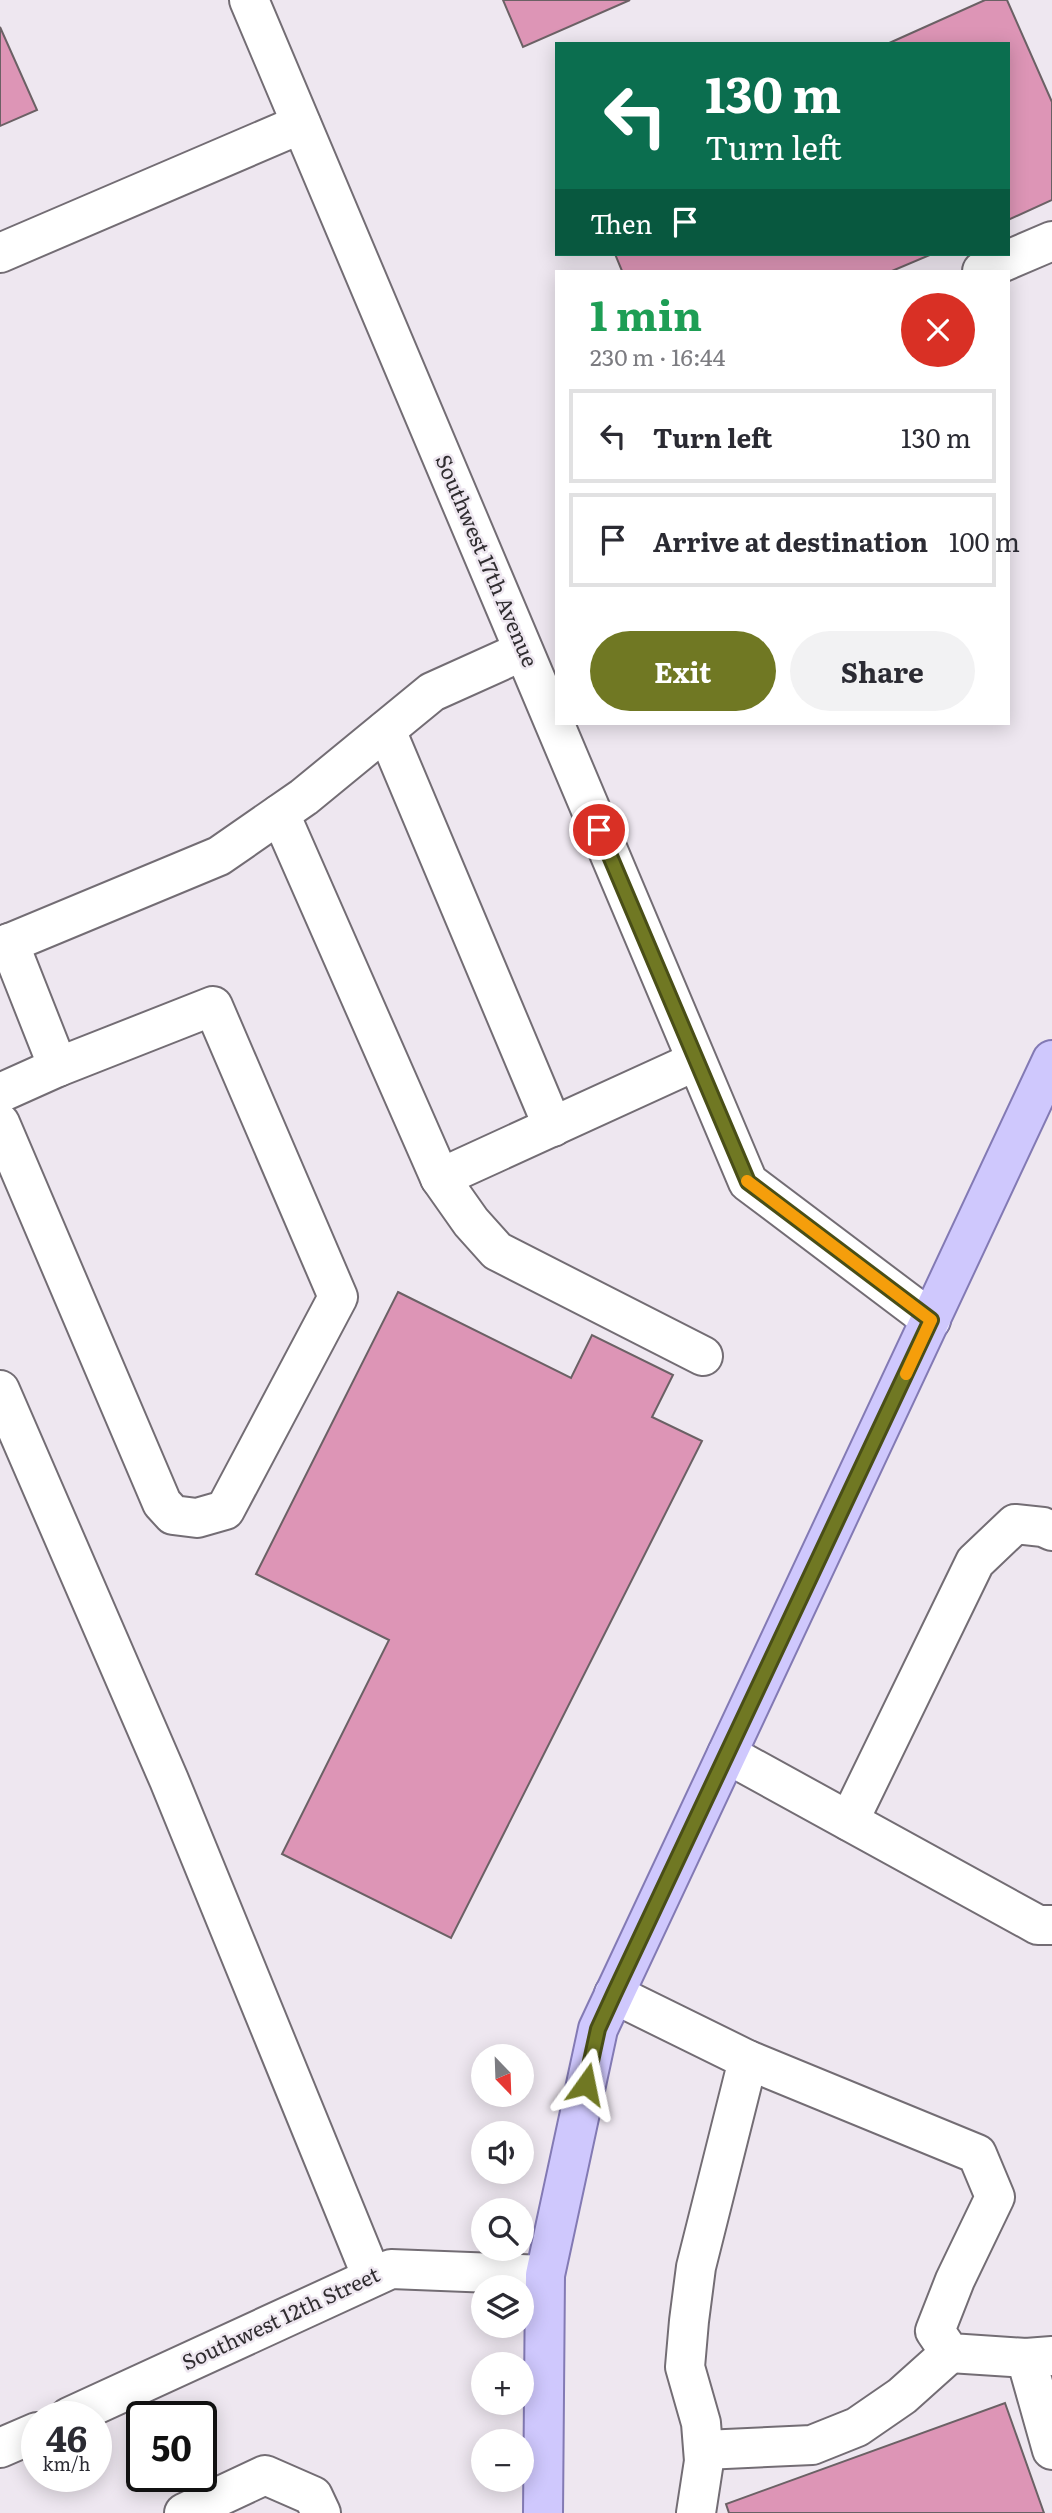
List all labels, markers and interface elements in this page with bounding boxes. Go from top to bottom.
text: 130 m [705,55,841,128]
icon: left [590,70,681,161]
text: Turn left [705,122,842,170]
text: Then [590,203,652,242]
icon: arrive [666,203,704,241]
text: 1 min [590,282,702,344]
button: close [901,293,975,367]
text: 230 m · 16:44 [590,339,725,373]
icon: left [594,417,632,455]
text: Turn left [653,417,772,456]
text: 130 m [901,417,971,456]
street label: Southwest 17th Avenue [429,449,547,671]
icon: arrive [594,521,632,559]
text: Arrive at destination [653,521,928,560]
text: 100 m [949,521,1020,560]
button: Exit [590,631,776,711]
button: Share [790,631,975,711]
pin [569,800,629,860]
icon: arrive [580,811,618,849]
north arrow [471,2044,534,2107]
map controls [471,2044,534,2492]
position arrow [549,2047,623,2121]
button: sound [471,2121,534,2184]
button: search [471,2198,534,2261]
street label: Southwest 12th Street [176,2257,384,2376]
button: layers [471,2275,534,2338]
button: + [471,2352,534,2415]
speed limit sign: 50 [126,2401,217,2492]
text: 46 [46,2411,87,2463]
button: − [471,2429,534,2492]
text: km/h [43,2450,90,2477]

